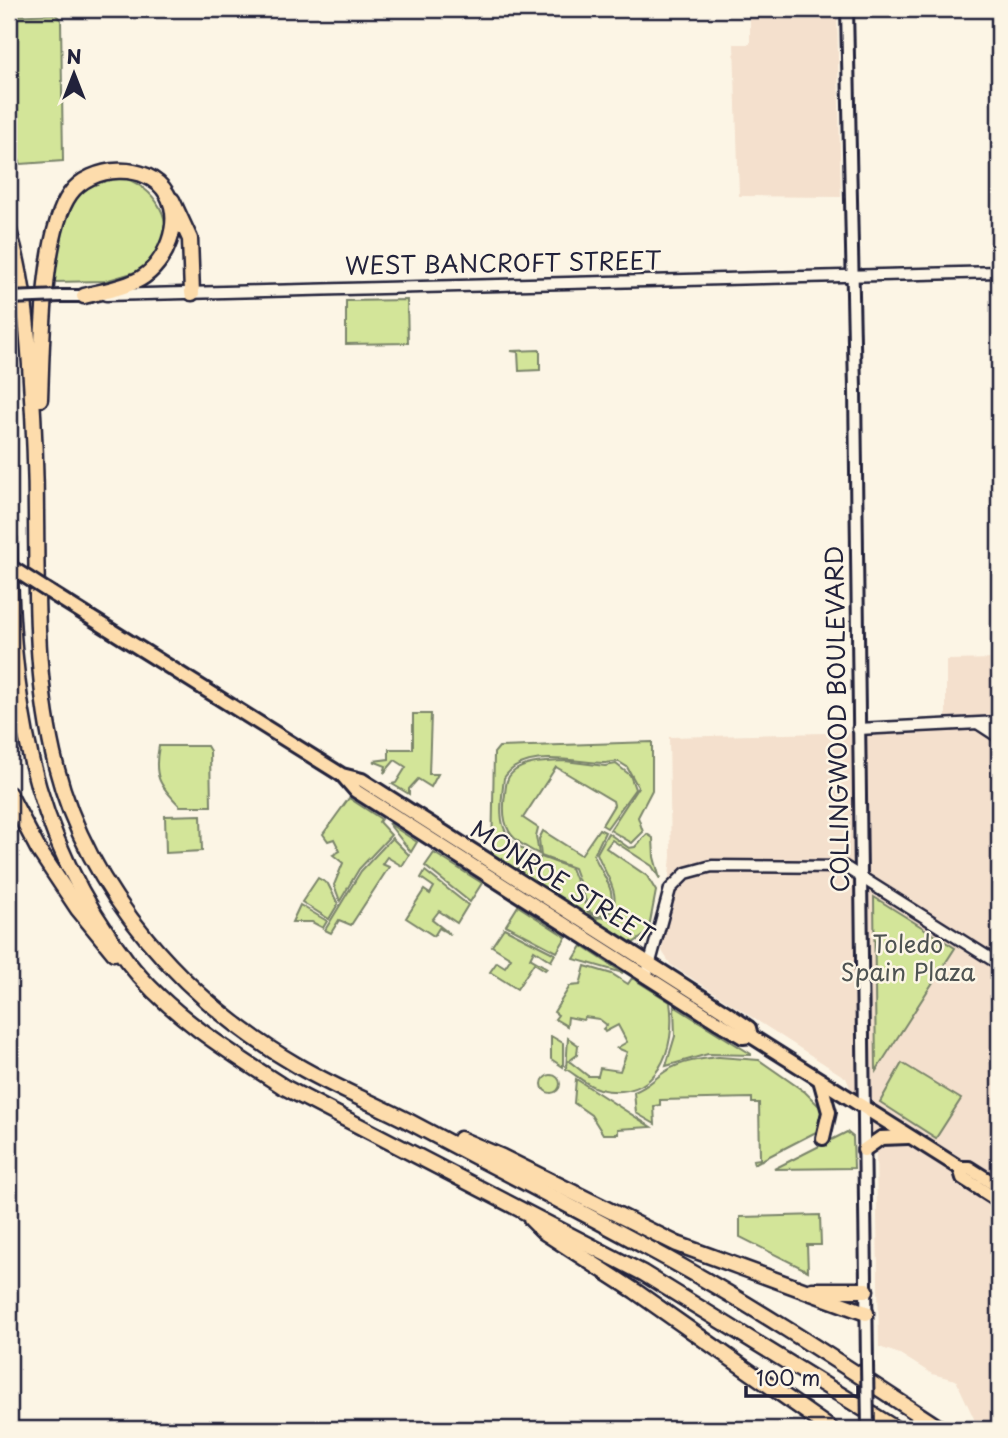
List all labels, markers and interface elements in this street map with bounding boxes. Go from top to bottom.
north arrow [38,38,108,108]
text: N [66,42,82,70]
street label: WEST BANCROFT STREET [344,241,662,283]
street label: COLLINGWOOD BOULEVARD [815,545,857,893]
street label: MONROE STREET [464,810,662,953]
park label: Toledo Spain Plaza [841,925,975,989]
scale bar [746,1354,858,1398]
text: 100 m [756,1361,820,1393]

